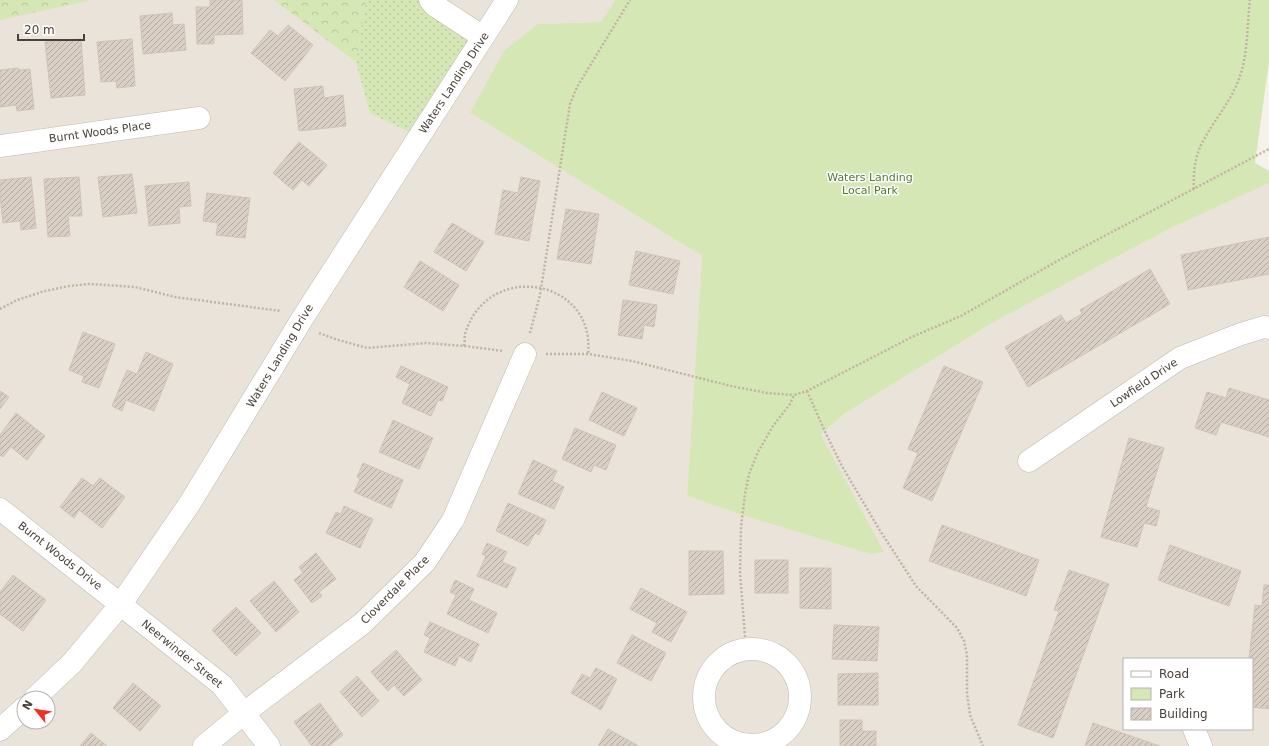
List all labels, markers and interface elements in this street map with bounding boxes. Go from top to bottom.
scale bar [18,16,84,42]
text: 20 m [24,23,55,37]
street label: Waters Landing Drive [416,30,492,136]
street label: Burnt Woods Place [48,118,152,146]
park label: Waters Landing Local Park [827,171,913,197]
street label: Waters Landing Drive [244,302,316,410]
street label: Lowfield Drive [1108,356,1180,410]
street label: Burnt Woods Drive [15,519,105,593]
street label: Cloverdale Place [358,553,432,627]
street label: Neerwinder Street [139,617,226,691]
legend [1123,658,1253,730]
text: Road [1159,667,1189,681]
text: Park [1159,687,1185,701]
north arrow [16,690,56,730]
text: N [20,698,36,712]
text: Building [1159,707,1208,721]

